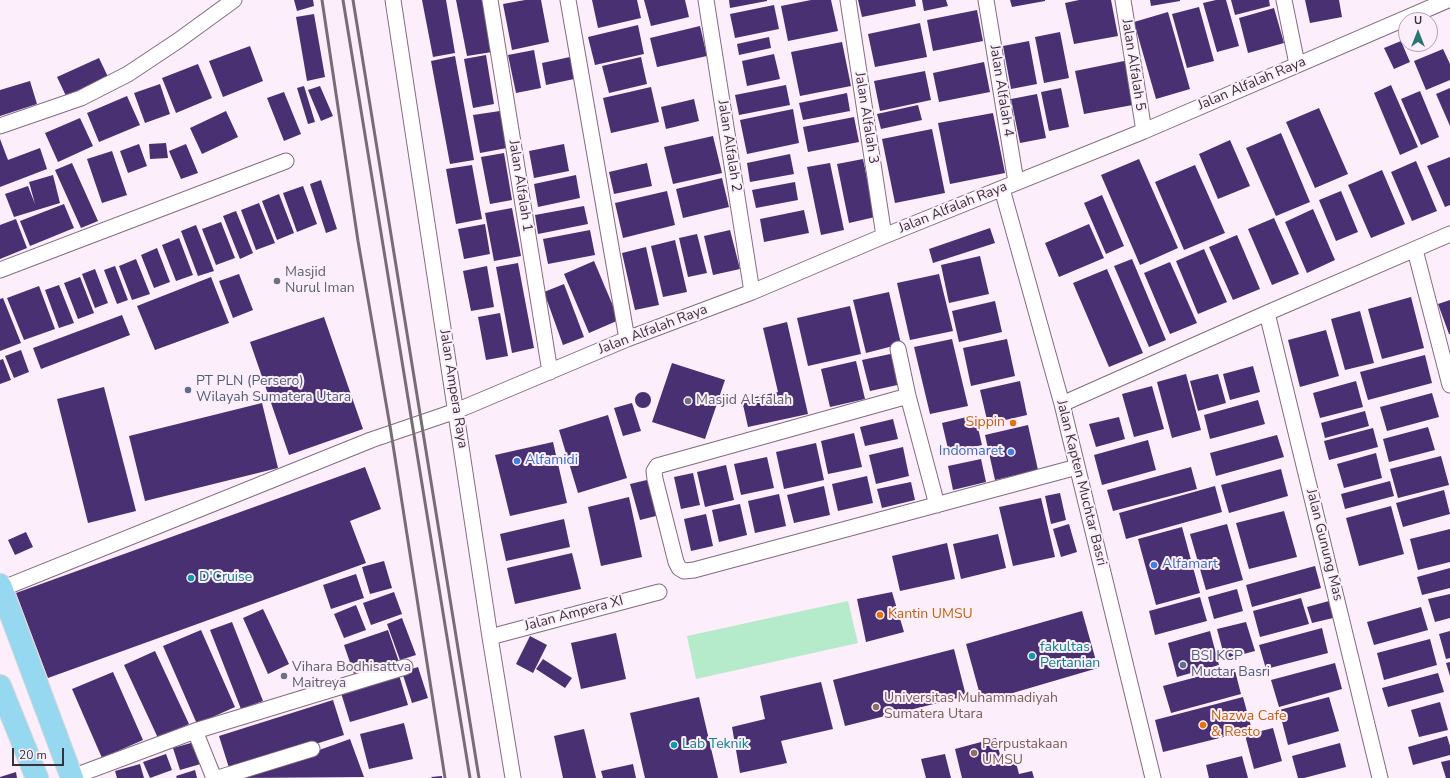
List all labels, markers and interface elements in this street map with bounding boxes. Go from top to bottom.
north arrow [1398,12,1438,52]
text: U [1414,13,1422,28]
street label: Jalan Alfalah 5 [1117,18,1149,112]
street label: Jalan Alfalah 4 [985,44,1017,138]
street label: Jalan Alfalah Raya [1196,54,1308,114]
street label: Jalan Alfalah 3 [850,71,882,165]
street label: Jalan Alfalah 2 [713,99,745,193]
street label: Jalan Alfalah 1 [504,139,536,233]
street label: Jalan Alfalah Raya [896,179,1010,237]
place label: Masjid Nurul Iman [285,265,355,298]
marker: Masjid Nurul Iman [272,276,282,286]
street label: Jalan Alfalah Raya [596,301,710,359]
street label: Jalan Ampera Raya [435,328,471,450]
place label: PT PLN (Persero) Wilayah Sumatera Utara [196,374,351,406]
marker: PT PLN (Persero) Wilayah Sumatera Utara [183,385,193,395]
place label: Masjid Al-falah [696,393,792,409]
marker: Masjid Al-falah [683,396,693,406]
street label: Jalan Kapten Muchtar Basri [1052,398,1110,568]
place label: Sippin [966,415,1005,431]
marker: Sippin [1008,418,1018,428]
place label: Indomaret [939,444,1003,460]
marker: Indomaret [1006,447,1016,457]
place label: Alfamidi [525,453,578,469]
marker: Alfamidi [512,456,522,466]
street label: Jalan Gunung Mas [1302,487,1346,603]
place label: Alfamart [1162,557,1218,573]
marker: Alfamart [1149,560,1159,570]
place label: D'Cruise [199,570,252,586]
marker: D'Cruise [186,573,196,583]
street label: Jalan Ampera XI [523,593,625,635]
place label: Kantin UMSU [888,607,973,623]
marker: Kantin UMSU [875,610,885,620]
place label: fakultas Pertanian [1040,640,1100,672]
place label: BSI KCP Muctar Basri [1191,649,1270,682]
marker: fakultas Pertanian [1027,651,1037,661]
place label: Vihara Bodhisattva Maitreya [292,660,411,692]
marker: BSI KCP Muctar Basri [1178,660,1188,670]
marker: Vihara Bodhisattva Maitreya [279,671,289,681]
place label: Universitas Muhammadiyah Sumatera Utara [884,691,1058,724]
marker: Universitas Muhammadiyah Sumatera Utara [871,702,881,712]
place label: Nazwa Cafe & Resto [1211,709,1286,742]
marker: Nazwa Cafe & Resto [1198,720,1208,730]
place label: Lab Teknik [682,737,749,753]
place label: Perpustakaan UMSU [982,737,1068,770]
scale bar [14,740,66,766]
marker: Lab Teknik [669,740,679,750]
text: 20 m [19,747,47,763]
marker: Perpustakaan UMSU [969,748,979,758]

